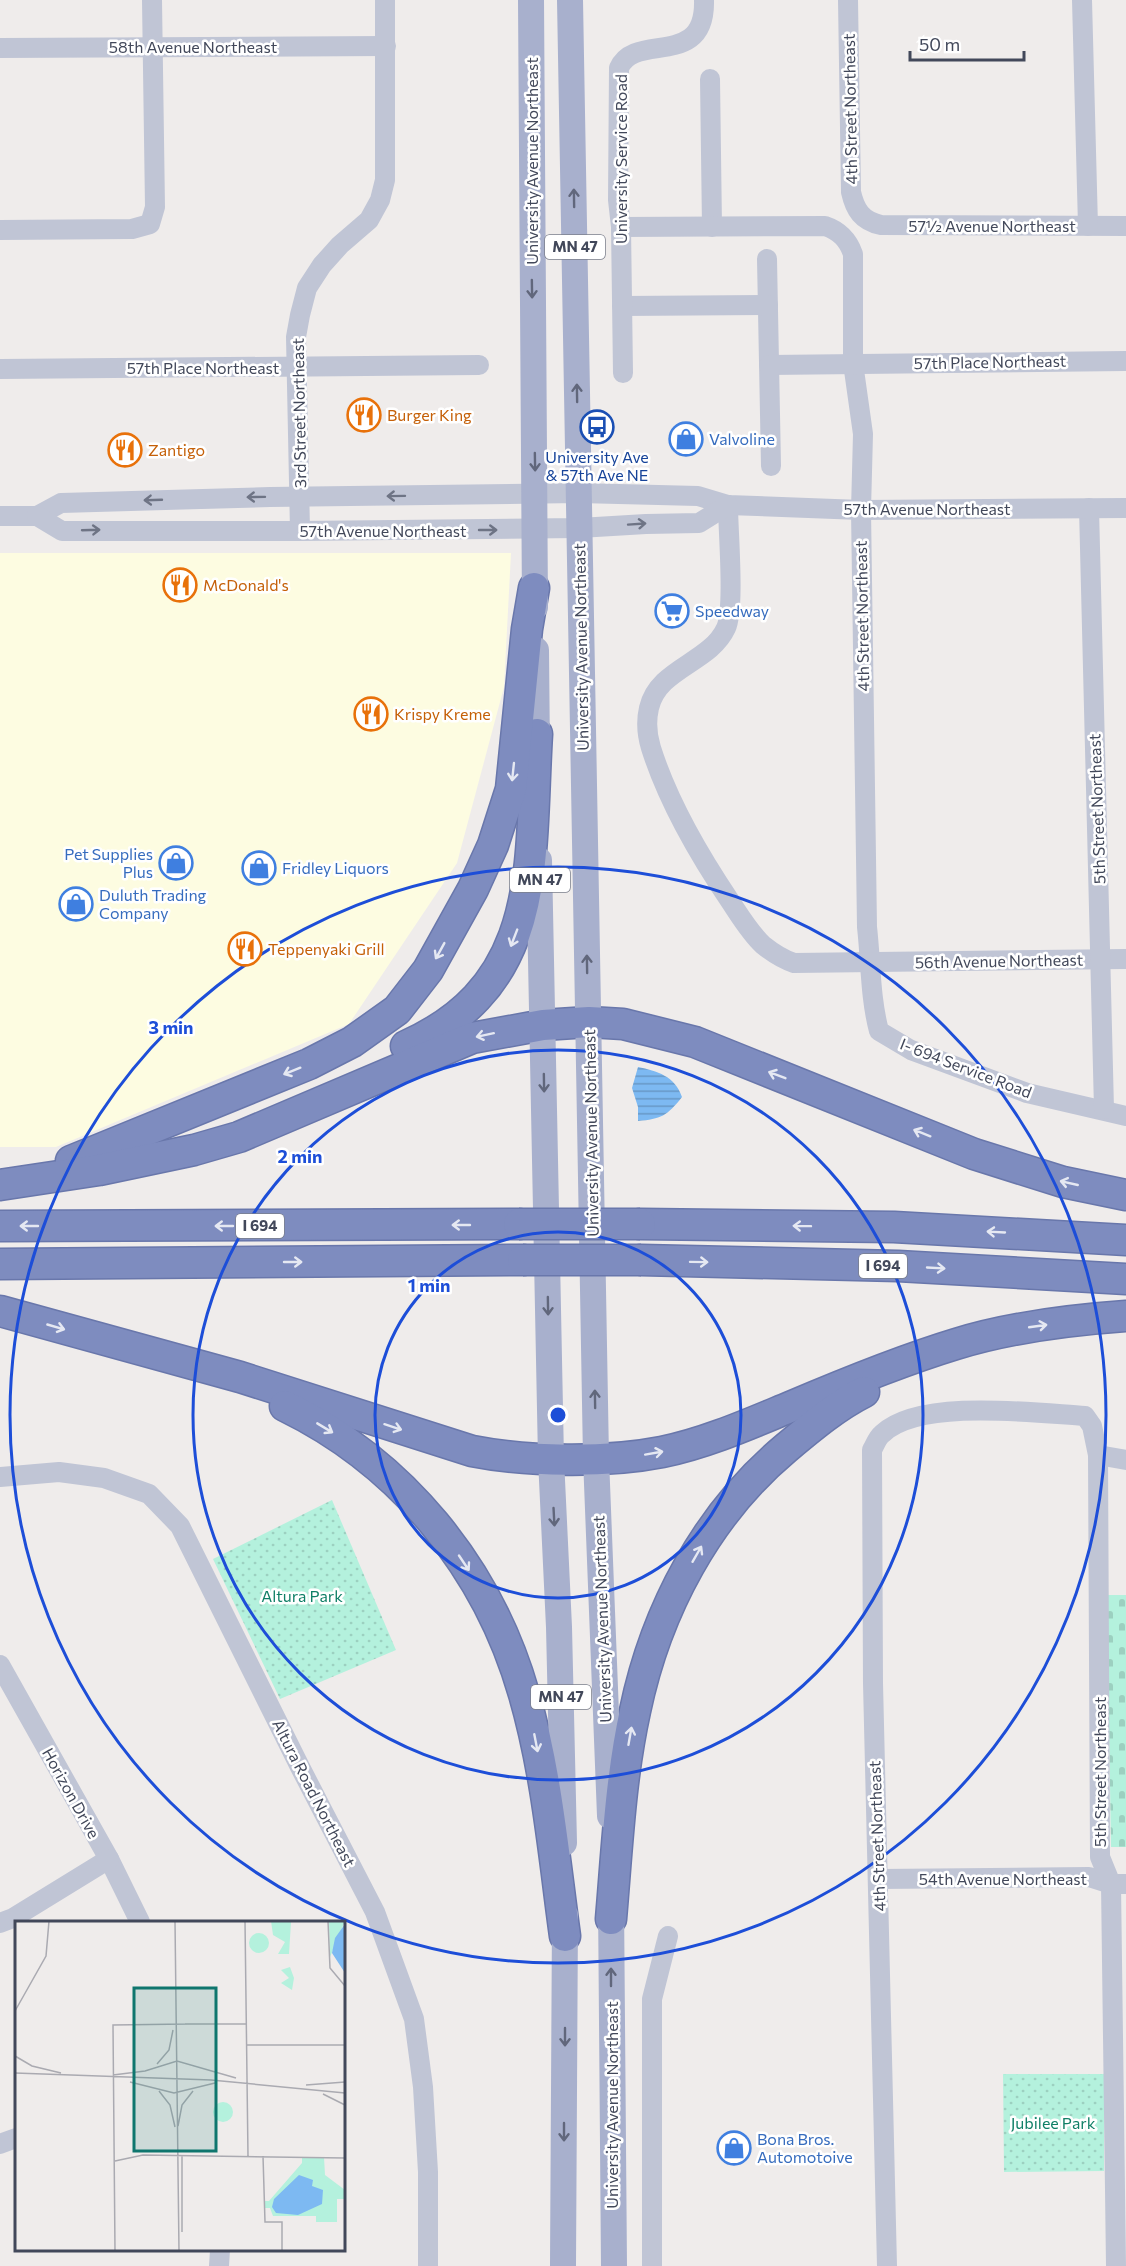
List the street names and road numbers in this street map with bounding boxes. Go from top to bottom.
street label: 4th Street Northeast [839,33,860,185]
street label: 58th Avenue Northeast [109,37,278,56]
street label: University Avenue Northeast [522,57,541,265]
street label: University Service Road [611,74,630,244]
street label: 57½ Avenue Northeast [908,216,1076,235]
road number: MN 47 [545,235,605,259]
street label: 3rd Street Northeast [288,337,309,488]
street label: 57th Place Northeast [914,351,1067,372]
street label: 57th Place Northeast [127,358,280,377]
street label: 57th Avenue Northeast [843,499,1011,518]
street label: 57th Avenue Northeast [299,521,467,540]
street label: 4th Street Northeast [851,540,872,692]
street label: University Avenue Northeast [569,543,592,751]
street label: 5th Street Northeast [1084,733,1109,885]
road number: MN 47 [510,868,570,892]
street label: 56th Avenue Northeast [915,950,1084,971]
street label: University Avenue Northeast [579,1029,602,1237]
street label: I- 694 Service Road [898,1034,1035,1101]
road number: I 694 [236,1214,284,1238]
road number: I 694 [859,1254,907,1278]
street label: University Avenue Northeast [588,1515,615,1723]
road number: MN 47 [531,1685,591,1709]
street label: 5th Street Northeast [1090,1696,1109,1847]
street label: Altura Road Northeast [269,1716,360,1870]
street label: Horizon Drive [39,1744,104,1841]
street label: 4th Street Northeast [864,1760,889,1912]
street label: 54th Avenue Northeast [919,1869,1088,1888]
street label: University Avenue Northeast [602,2001,621,2209]

